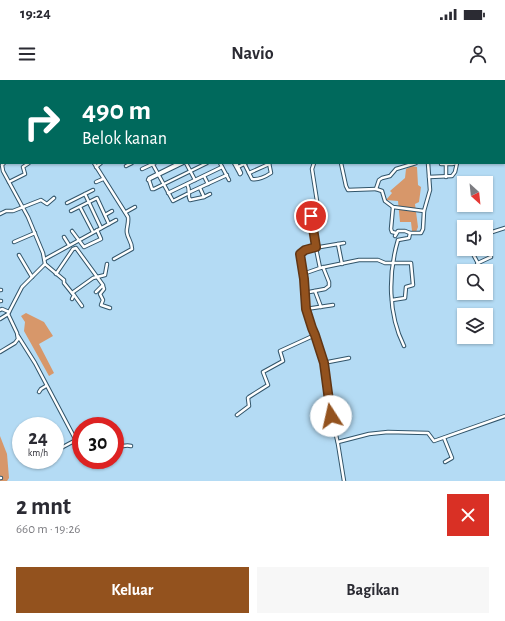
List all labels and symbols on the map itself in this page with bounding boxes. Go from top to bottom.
north arrow [457,176,493,212]
pin [294,199,328,233]
position arrow [310,395,352,437]
speed limit sign: 30 [72,417,124,469]

